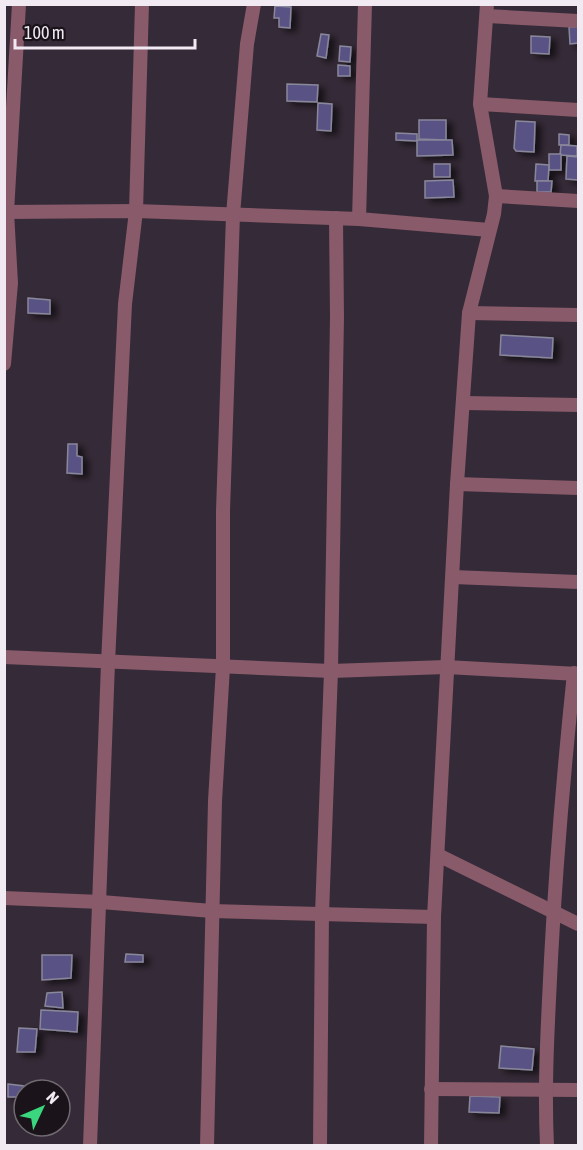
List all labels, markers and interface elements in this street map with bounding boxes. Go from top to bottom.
scale bar [15,12,195,50]
text: 100 m [24,22,65,43]
north arrow [12,1078,72,1138]
text: N [43,1088,63,1107]

